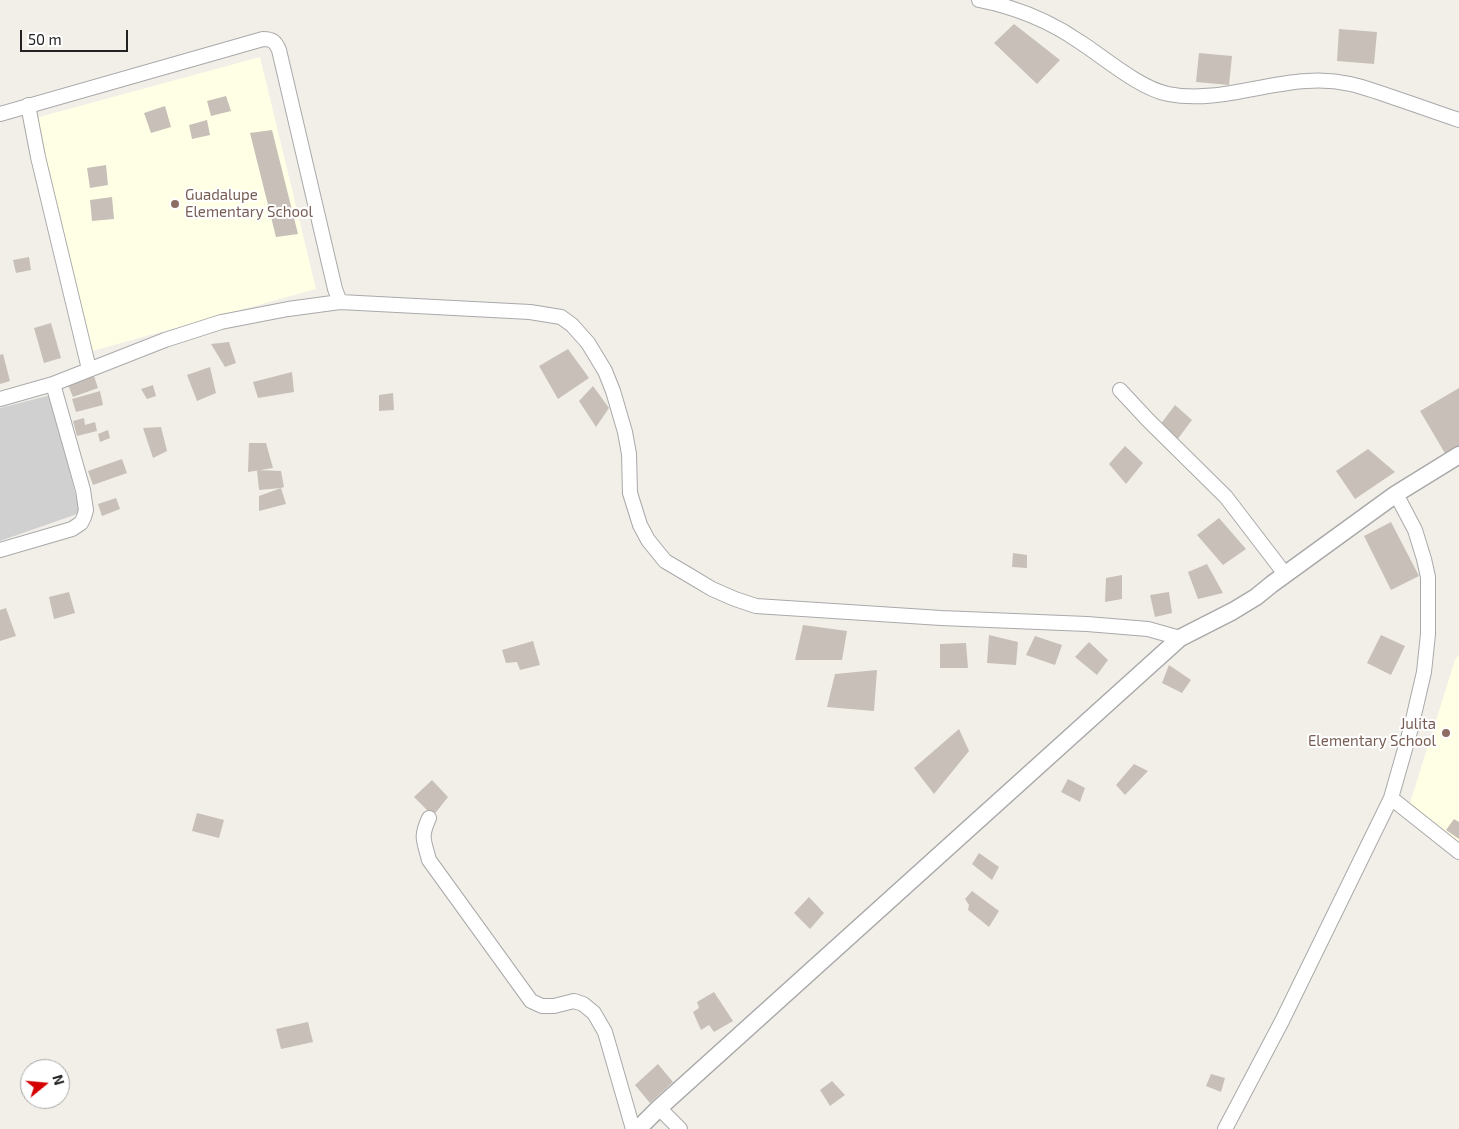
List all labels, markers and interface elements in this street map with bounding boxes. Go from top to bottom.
scale bar [22,20,130,52]
text: 50 m [28,30,62,48]
place label: Guadalupe Elementary School [185,186,313,221]
marker: Guadalupe Elementary School [169,198,181,210]
place label: Julita Elementary School [1308,715,1436,750]
marker: Julita Elementary School [1440,727,1452,739]
north arrow [20,1059,70,1109]
text: N [49,1072,68,1087]

